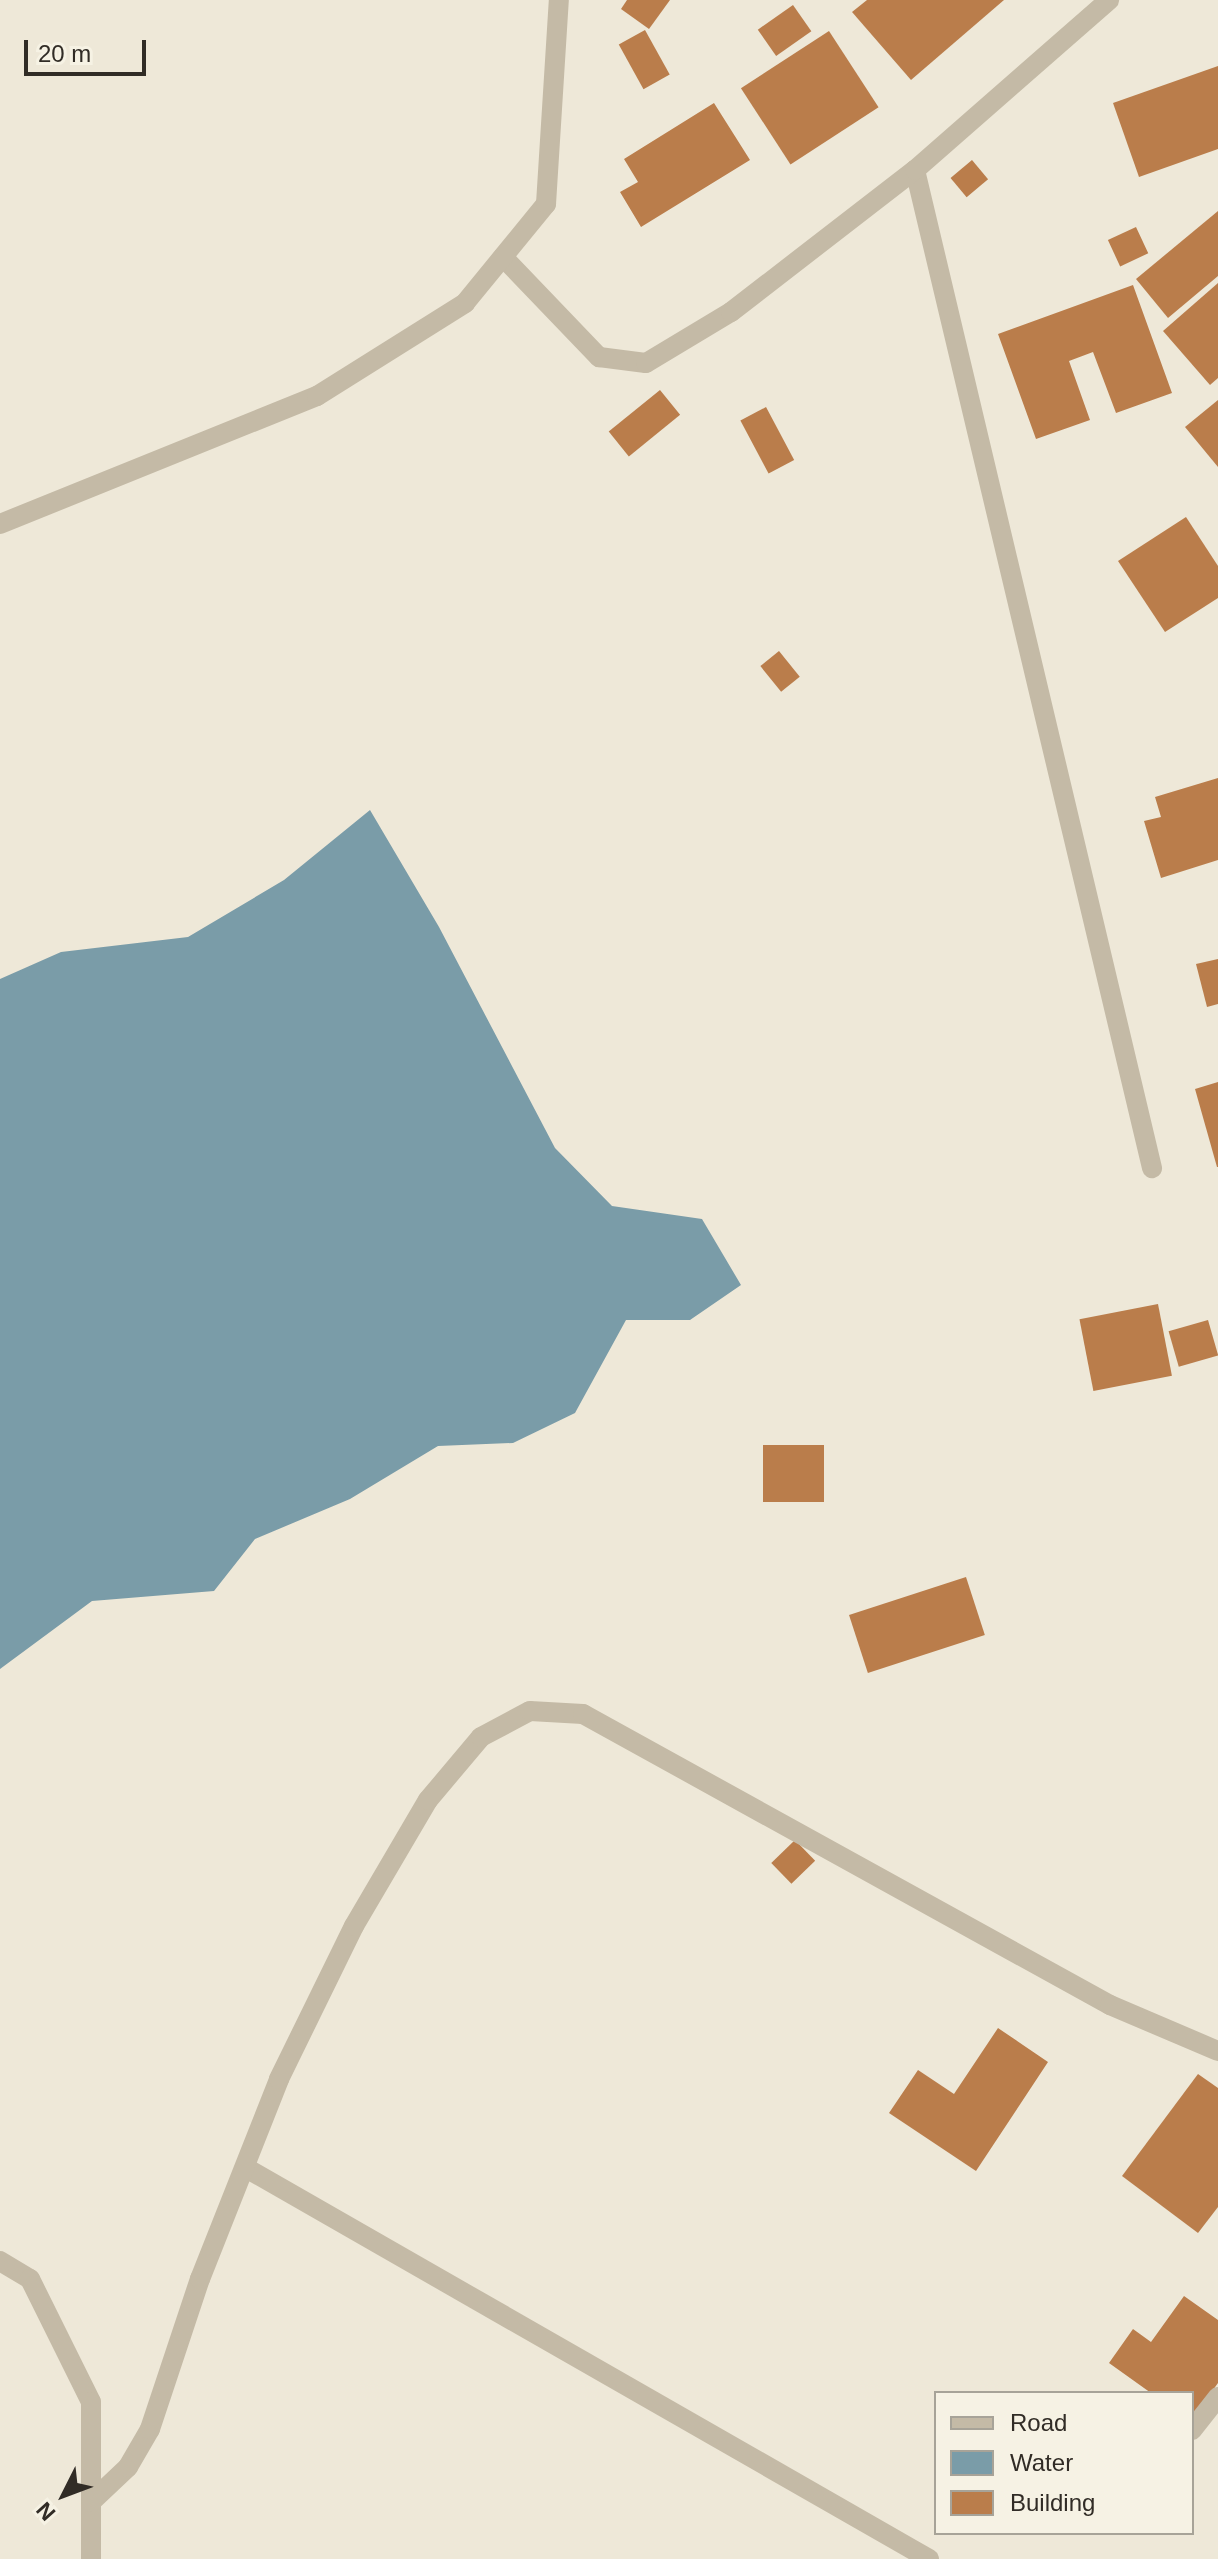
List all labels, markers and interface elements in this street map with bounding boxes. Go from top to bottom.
scale bar [28,24,150,74]
text: 20 m [38,40,91,67]
legend [934,2391,1194,2535]
text: Road [1010,2409,1067,2436]
text: Water [1010,2449,1073,2476]
north arrow [24,2455,104,2535]
text: Building [1010,2489,1095,2516]
text: N [31,2497,60,2526]

